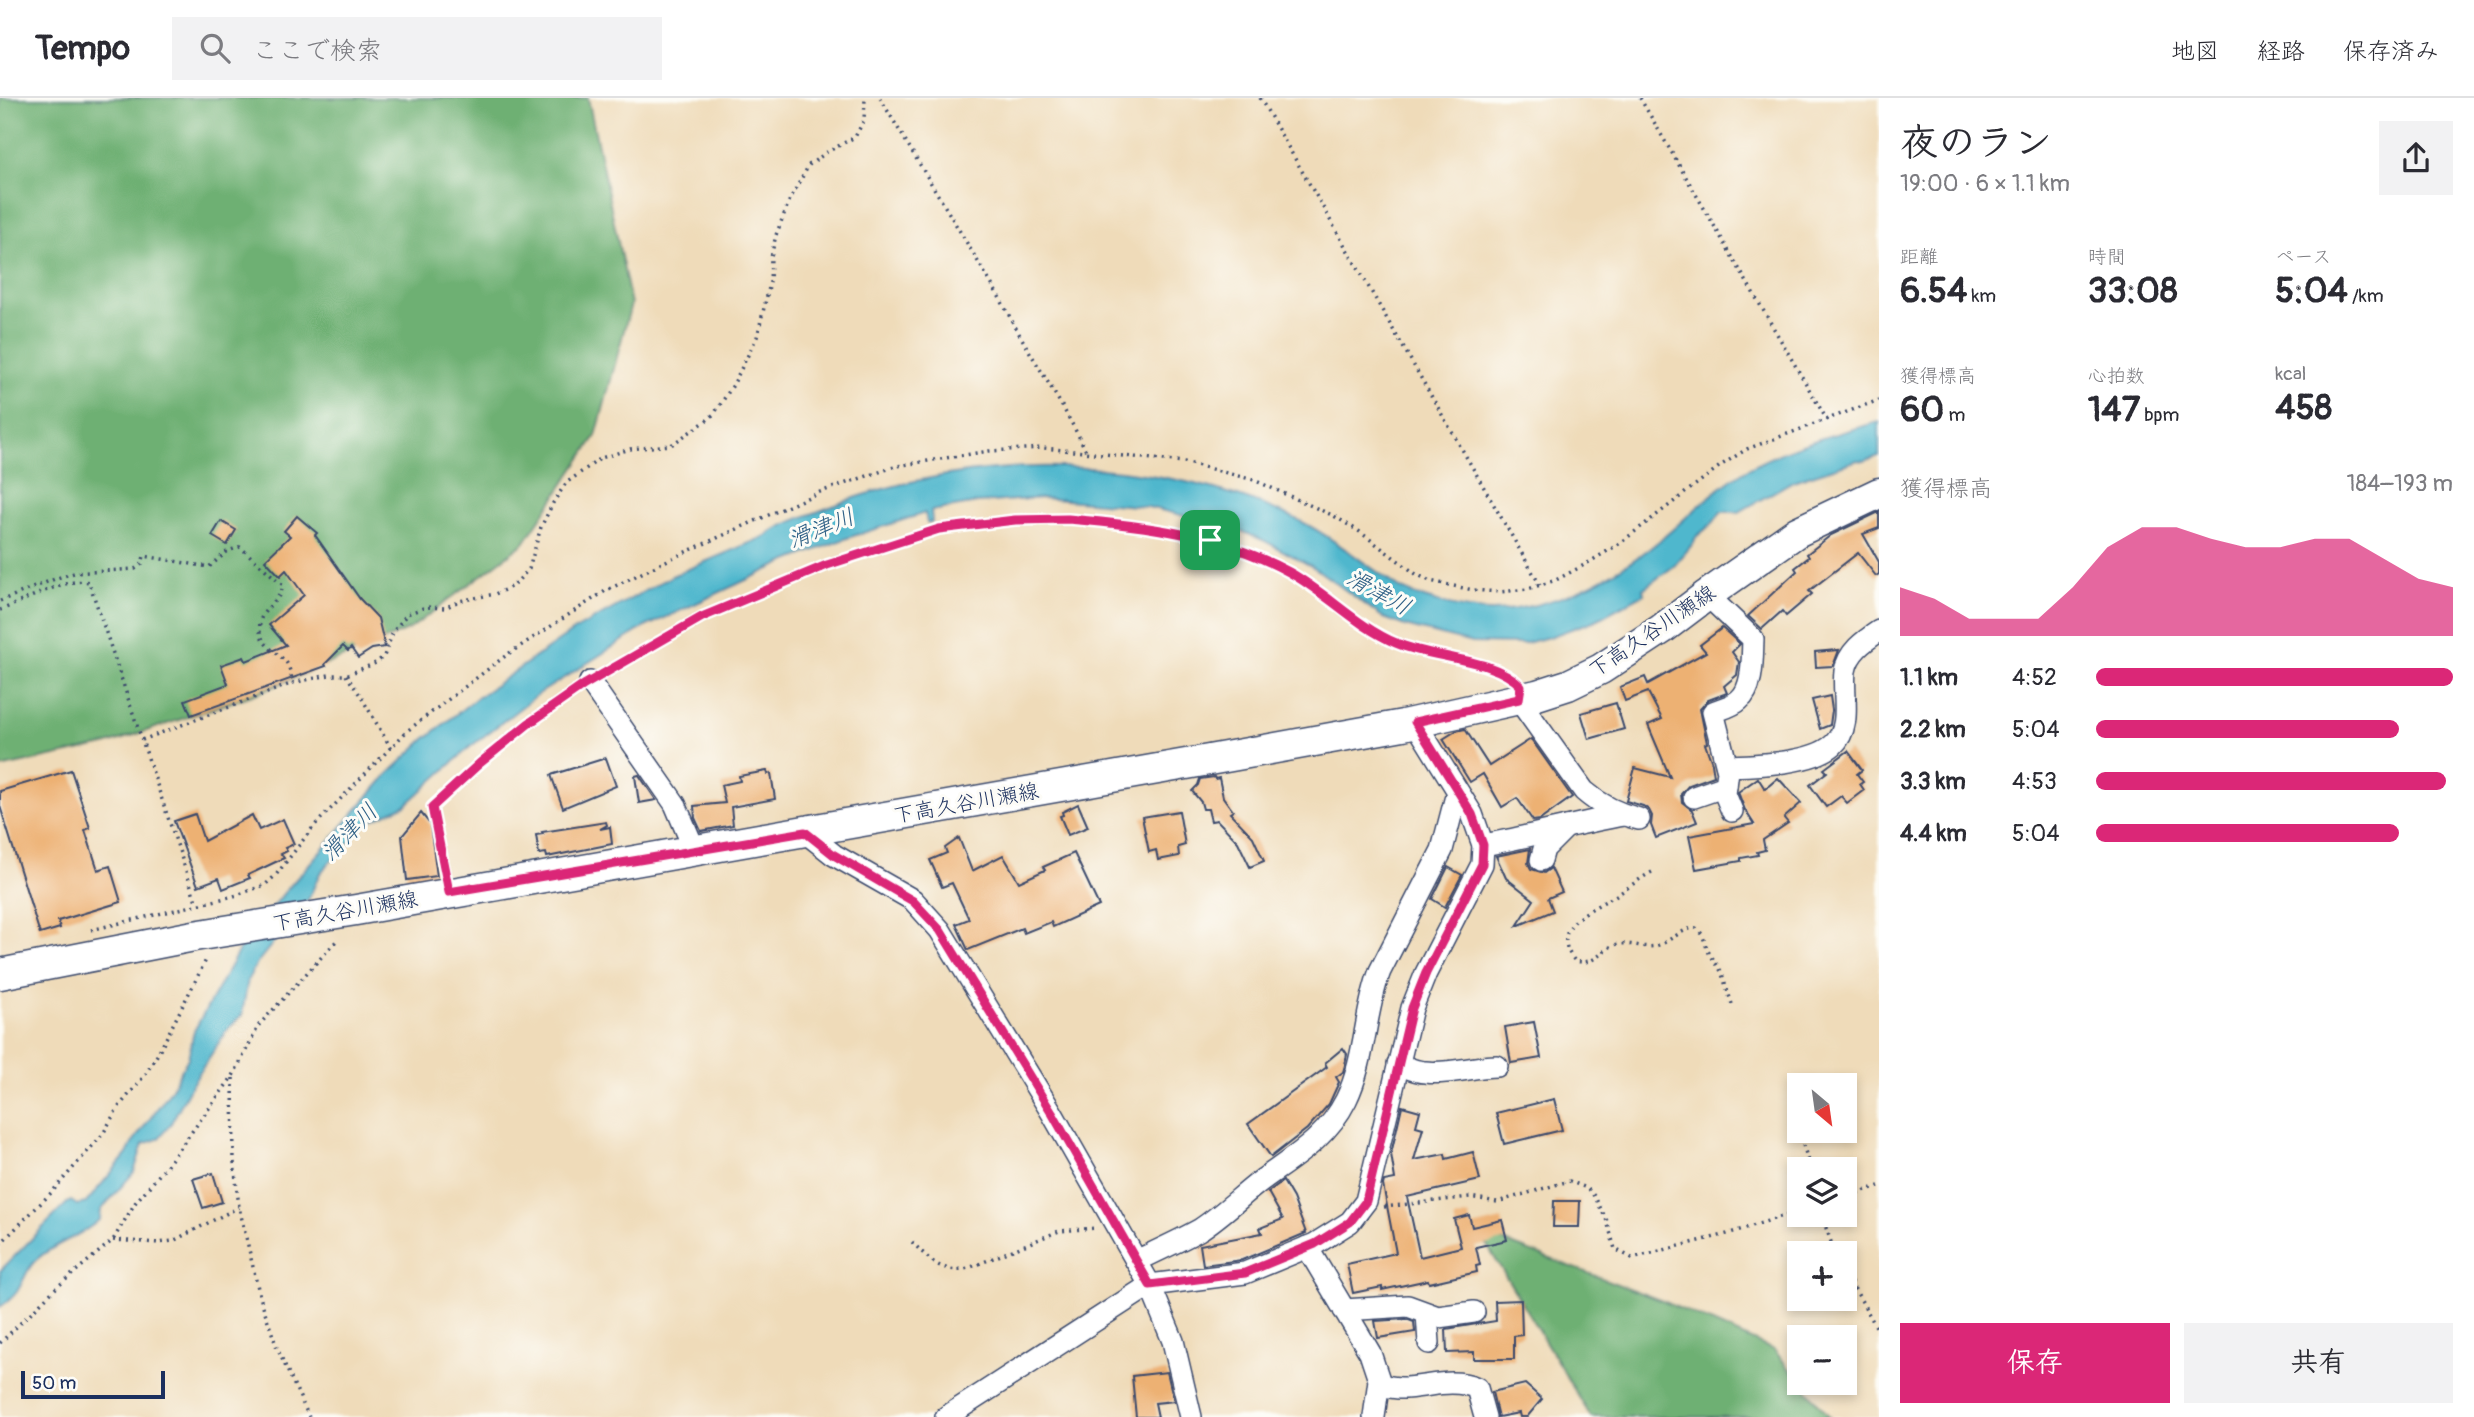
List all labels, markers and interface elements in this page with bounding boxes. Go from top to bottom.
search box [172,17,662,80]
text: Tempo [35,28,130,69]
icon: search [196,29,234,67]
text: ここで検索 [252,35,382,67]
text: 地図 [2171,37,2219,66]
text: 経路 [2257,37,2305,66]
text: 保存済み [2343,37,2439,66]
text: 夜のラン [1900,119,2052,167]
button: share [2379,121,2453,195]
text: 19:00 · 6 × 1.1 km [1900,169,2070,198]
text: 距離 [1900,245,1938,269]
text: 時間 [2088,245,2126,269]
text: ペース [2275,245,2331,269]
text: 6.54 [1900,269,1967,313]
text: 33:08 [2088,269,2178,313]
text: 5:04 [2275,269,2348,313]
text: km [1967,284,1996,308]
text: /km [2348,284,2384,308]
text: kcal [2275,362,2306,386]
text: 獲得標高 [1900,364,1976,388]
text: 心拍数 [2088,364,2145,388]
text: 458 [2275,386,2332,430]
text: 60 [1900,388,1944,432]
text: 147 [2088,388,2140,432]
text: m [1944,403,1965,427]
text: bpm [2140,403,2179,427]
text: 184–193 m [2346,469,2453,498]
text: 獲得標高 [1900,474,1992,503]
water label: 滑津川 [784,502,859,555]
pin [1180,510,1240,570]
icon: arrive [1191,521,1229,559]
water label: 滑津川 [1342,563,1416,622]
street label: 下高久谷川瀬線 [1584,579,1721,684]
text: 1.1 km [1900,663,1958,692]
text: 4:52 [2012,663,2057,692]
text: 2.2 km [1900,715,1966,744]
text: 5:04 [2012,715,2060,744]
text: 3.3 km [1900,767,1966,796]
text: 4:53 [2012,767,2057,796]
street label: 下高久谷川瀬線 [891,777,1041,830]
water label: 滑津川 [315,797,384,867]
text: 4.4 km [1900,819,1967,848]
text: 5:04 [2012,819,2060,848]
street label: 下高久谷川瀬線 [270,885,420,938]
north arrow [1787,1073,1857,1143]
map controls [1787,1073,1857,1395]
button: layers [1787,1157,1857,1227]
button: + [1787,1241,1857,1311]
button: 保存 [1900,1323,2170,1403]
button: 共有 [2184,1323,2453,1403]
button: − [1787,1325,1857,1395]
scale bar [21,1368,164,1400]
text: 50 m [32,1371,76,1395]

